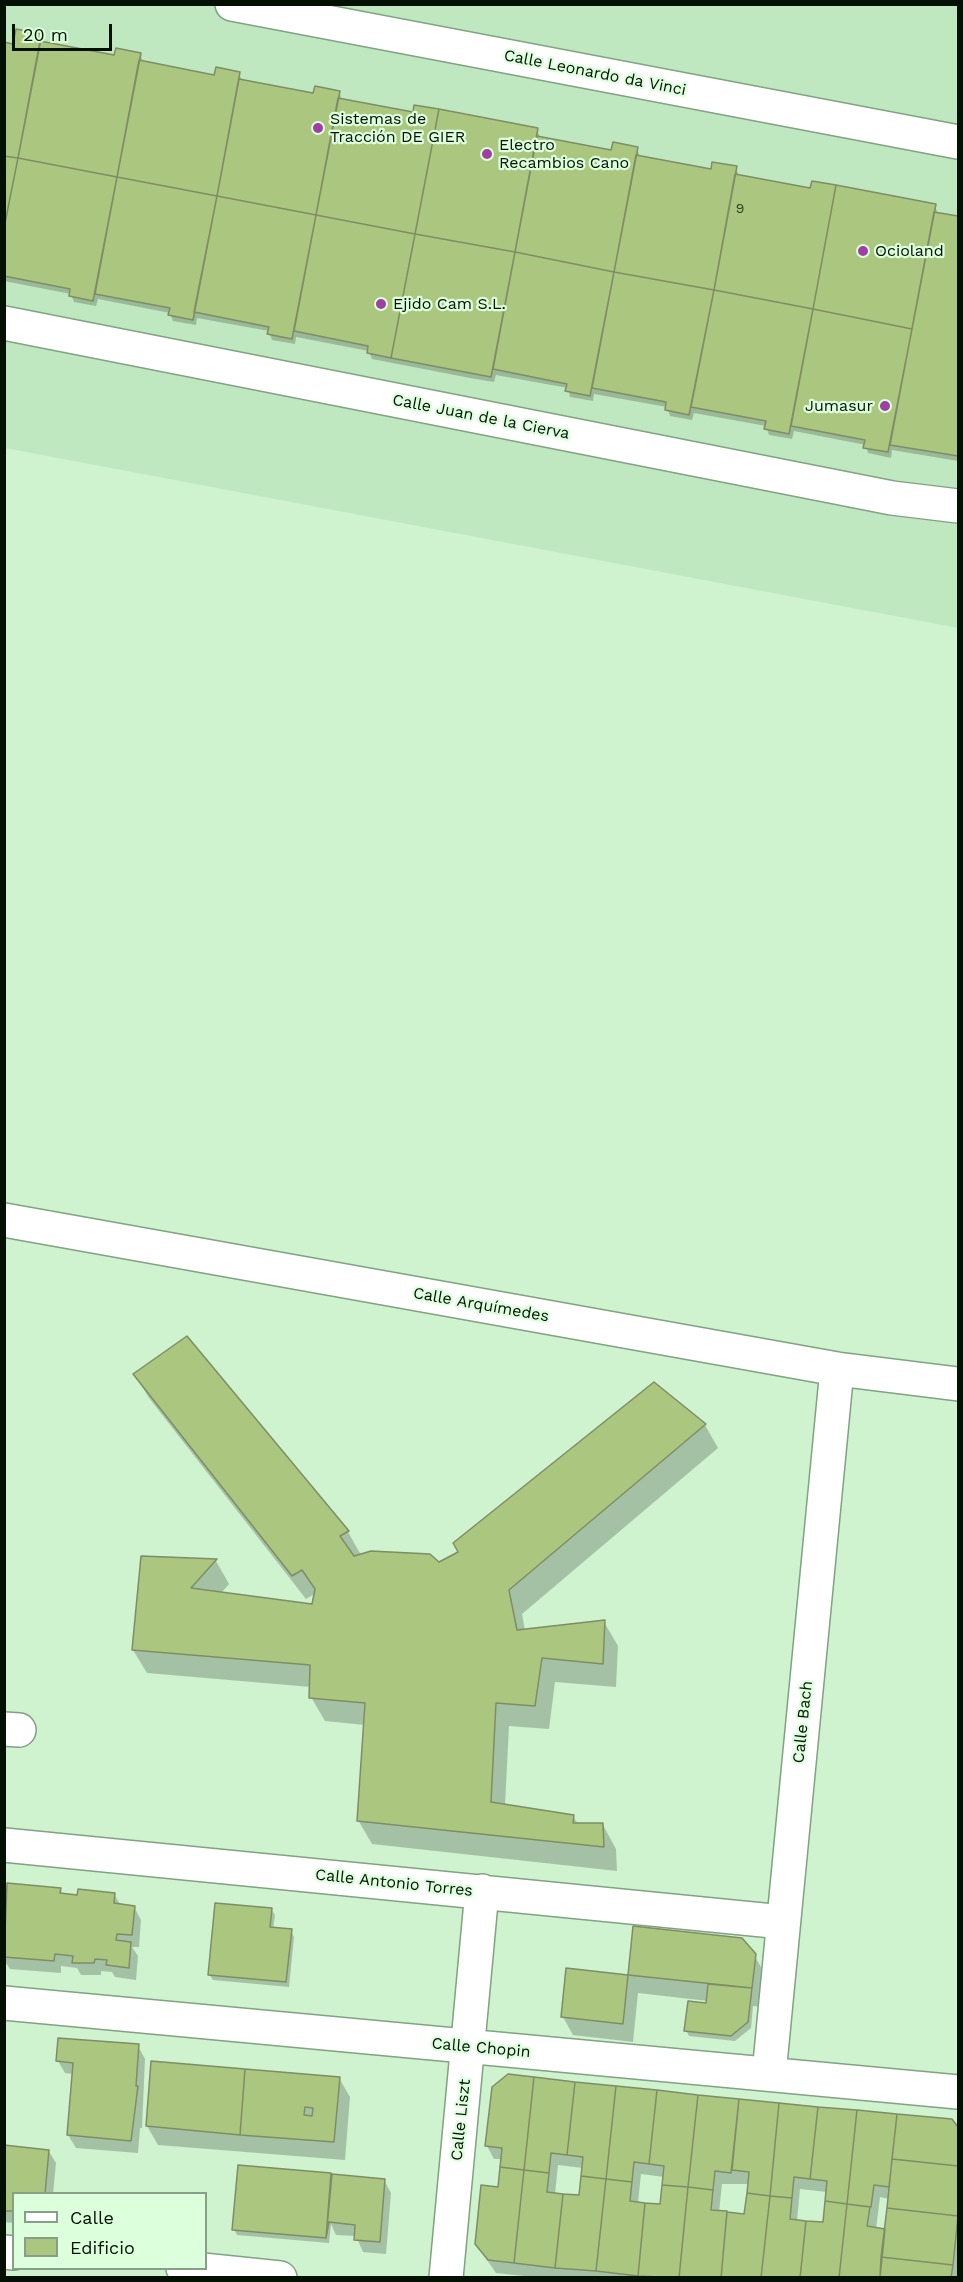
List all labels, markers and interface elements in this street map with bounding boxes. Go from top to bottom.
scale bar [15,12,116,50]
text: 20 m [23,24,68,45]
street label: Calle Leonardo da Vinci [502,46,688,100]
place label: Sistemas de Tracción DE GIER [330,109,465,147]
marker: Sistemas de Tracción DE GIER [311,121,325,135]
place label: Electro Recambios Cano [499,135,629,173]
marker: Electro Recambios Cano [480,147,494,161]
house number: 9 [736,201,744,217]
place label: Ocioland [875,241,944,261]
marker: Ocioland [856,244,870,258]
place label: Ejido Cam S.L. [393,294,506,314]
marker: Ejido Cam S.L. [374,297,388,311]
street label: Calle Juan de la Cierva [391,390,571,444]
place label: Jumasur [805,396,873,416]
marker: Jumasur [878,399,892,413]
street label: Calle Arquímedes [412,1284,550,1326]
street label: Calle Bach [789,1680,817,1764]
street label: Calle Antonio Torres [314,1865,474,1901]
street label: Calle Chopin [431,2034,531,2062]
street label: Calle Liszt [447,2078,475,2162]
legend [12,2192,207,2270]
text: Calle [70,2207,114,2228]
text: Edificio [70,2237,135,2258]

